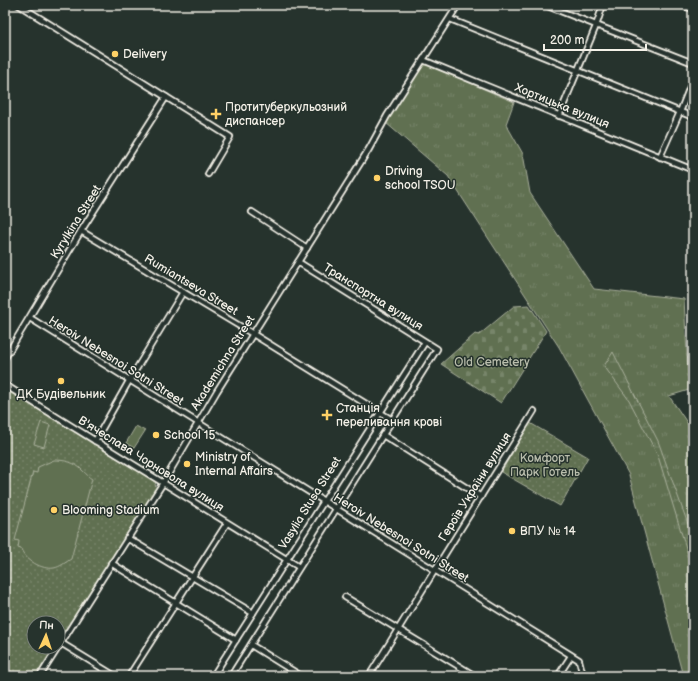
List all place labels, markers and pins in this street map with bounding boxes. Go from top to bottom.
place label: Delivery [123,47,167,62]
marker: Delivery [110,49,120,59]
place label: Протитуберкульозний диспансер [225,100,347,129]
marker: Протитуберкульозний диспансер [210,108,222,120]
place label: Driving school TSOU [385,164,456,193]
marker: Driving school TSOU [372,173,382,183]
marker: ДК Будівельник [56,376,66,386]
place label: ДК Будівельник [16,387,106,402]
place label: Станція переливання крові [336,401,442,430]
marker: Станція переливання крові [321,409,333,421]
place label: School 15 [164,428,215,443]
marker: School 15 [151,430,161,440]
place label: Ministry of Internal Affairs [195,450,273,479]
marker: Ministry of Internal Affairs [182,459,192,469]
place label: Blooming Stadium [62,503,160,518]
marker: Blooming Stadium [49,505,59,515]
place label: ВПУ № 14 [520,524,576,539]
marker: ВПУ № 14 [507,526,517,536]

